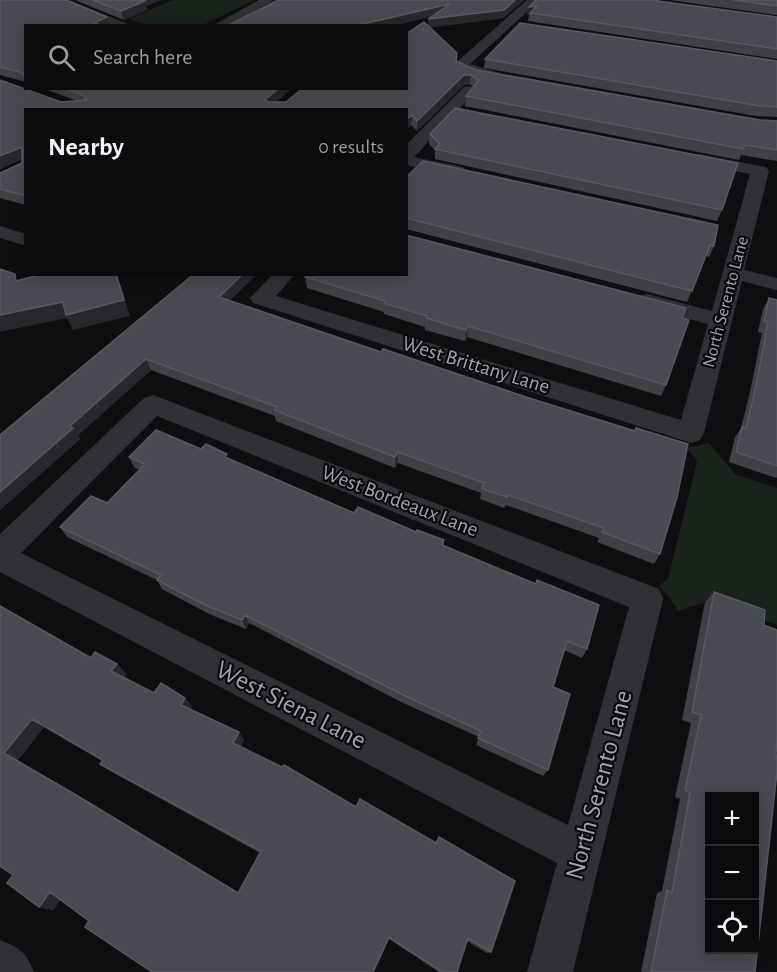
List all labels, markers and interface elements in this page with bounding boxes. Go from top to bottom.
search box [24,24,408,90]
icon: search [45,41,78,74]
text: Search here [93,46,192,68]
text: Nearby [48,134,124,160]
text: 0 results [318,137,384,157]
street label: North Serento Lane [700,235,752,369]
street label: West Brittany Lane [400,333,552,397]
street label: West Bordeaux Lane [319,462,481,540]
street label: West Siena Lane [212,656,370,754]
street label: North Serento Lane [561,688,637,882]
map controls [705,792,759,954]
button: + [705,792,759,846]
button: − [705,846,759,900]
button: locate [705,900,759,954]

